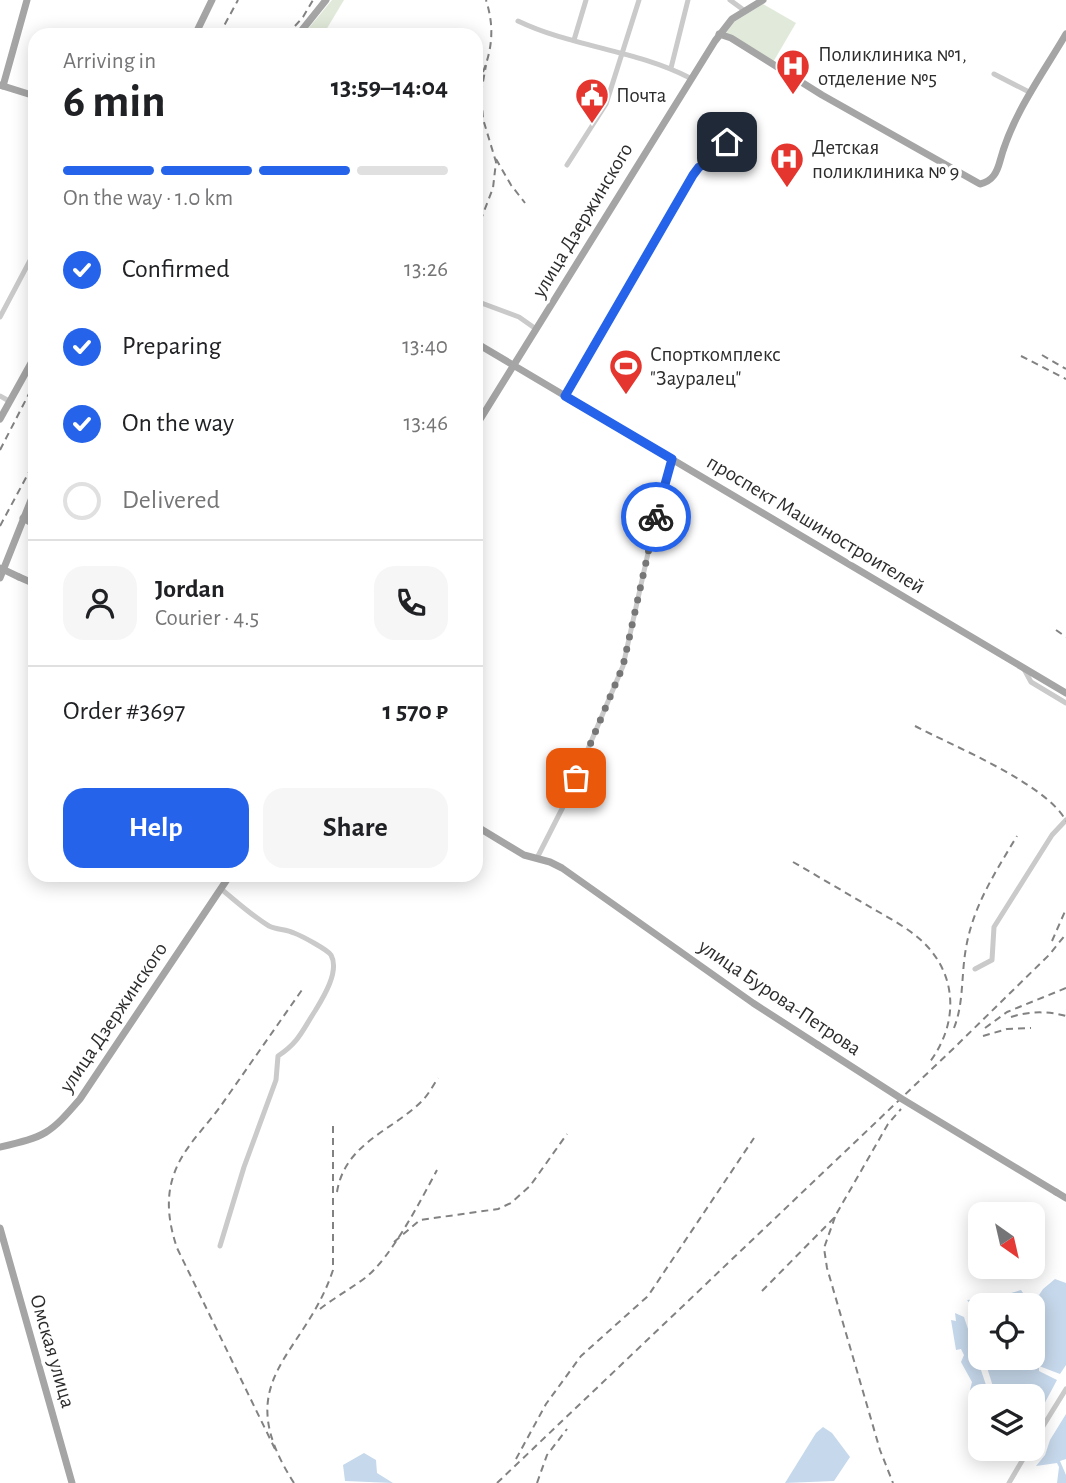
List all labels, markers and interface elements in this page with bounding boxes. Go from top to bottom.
place label: Поликлиника №1, отделение №5 [818,44,967,89]
hospital icon: Поликлиника №1, отделение №5 [774,47,812,96]
text: Arriving in [63,50,156,73]
text: 13:59–14:04 [331,74,448,100]
public building icon: Почта [573,76,611,125]
text: 6 min [63,79,166,125]
place label: Почта [616,85,667,106]
pin [697,112,757,172]
icon: home [708,123,746,161]
place label: Детская поликлиника № 9 [812,137,959,182]
street label: улица Дзержинского [528,140,637,302]
hospital icon: Детская поликлиника № 9 [768,140,806,189]
text: On the way · 1.0 km [63,187,233,210]
icon: check [63,251,101,289]
text: Confirmed [122,256,230,282]
text: 13:26 [404,258,448,281]
icon: check [63,328,101,366]
text: Preparing [122,333,221,359]
text: 13:40 [402,335,448,358]
place label: Спорткомплекс "Зауралец" [650,344,781,389]
sports icon: Спорткомплекс "Зауралец" [607,347,645,396]
icon: check [63,405,101,443]
text: On the way [122,410,234,436]
text: 13:46 [403,412,448,435]
street label: проспект Машиностроителей [703,451,928,598]
courier [621,482,691,552]
text: Delivered [122,487,220,513]
icon: bike [637,498,675,536]
button: person [63,566,137,640]
button: phone [374,566,448,640]
text: Jordan [155,576,225,602]
text: Courier · 4.5 [155,607,259,630]
text: Order #3697 [63,698,185,724]
text: 1 570 ₽ [383,698,448,724]
pin [546,748,606,808]
icon: bag [557,759,595,797]
button: Help [63,788,249,868]
button: Share [263,788,448,868]
street label: улица Бурова-Петрова [694,935,865,1060]
street label: улица Дзержинского [55,939,171,1097]
north arrow [968,1202,1045,1279]
map controls [968,1202,1045,1461]
street label: Омская улица [26,1292,79,1411]
button: locate [968,1293,1045,1370]
button: layers [968,1384,1045,1461]

